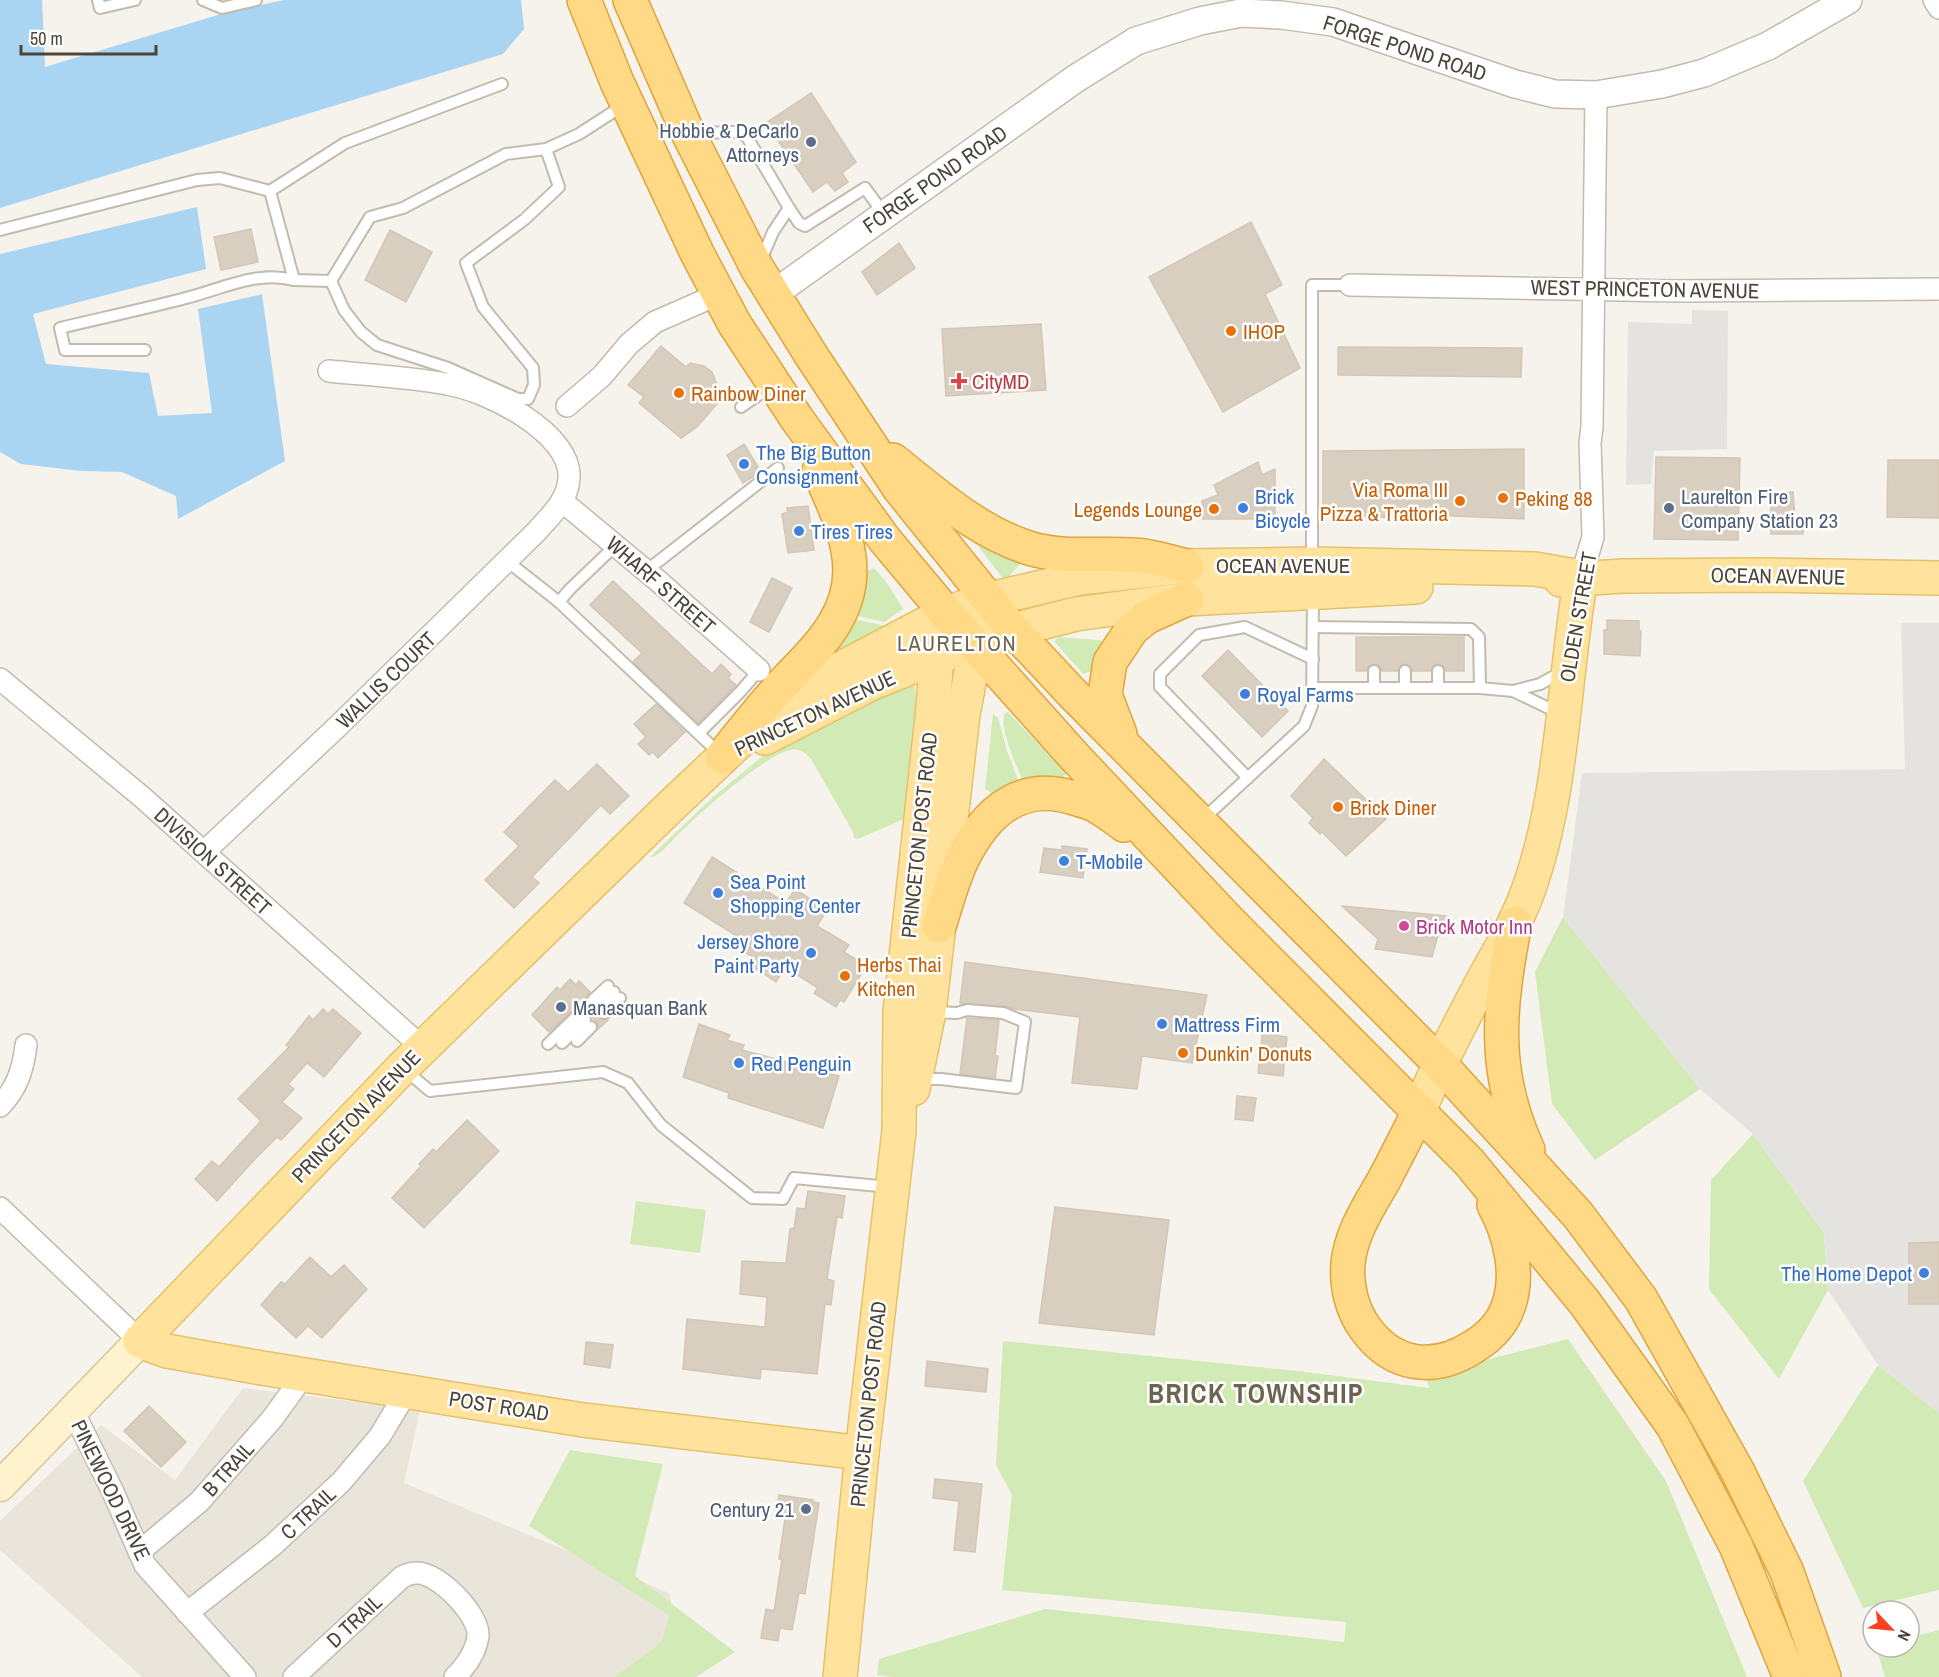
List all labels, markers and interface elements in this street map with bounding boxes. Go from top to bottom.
street label: FORGE POND ROAD [1320,8,1490,88]
scale bar [21,18,156,56]
text: 50 m [30,26,63,51]
place label: Hobbie & DeCarlo Attorneys [659,116,799,169]
street label: FORGE POND ROAD [857,118,1013,240]
marker: Hobbie & DeCarlo Attorneys [804,135,818,149]
street label: WEST PRINCETON AVENUE [1530,273,1760,305]
place label: IHOP [1243,317,1285,346]
marker: IHOP [1224,324,1238,338]
place label: CityMD [972,367,1029,396]
marker: CityMD [950,372,968,390]
place label: Rainbow Diner [691,379,806,408]
marker: Rainbow Diner [672,386,686,400]
place label: The Big Button Consignment [756,438,871,491]
marker: The Big Button Consignment [737,457,751,471]
place label: Via Roma III Pizza & Trattoria [1320,475,1448,528]
place label: Brick Bicycle [1255,482,1311,535]
place label: Laurelton Fire Company Station 23 [1681,482,1838,535]
place label: Peking 88 [1515,484,1593,513]
marker: Peking 88 [1496,491,1510,505]
marker: Via Roma III Pizza & Trattoria [1453,494,1467,508]
place label: Legends Lounge [1074,495,1202,524]
marker: Brick Bicycle [1236,501,1250,515]
marker: Laurelton Fire Company Station 23 [1662,501,1676,515]
marker: Legends Lounge [1207,502,1221,516]
place label: Tires Tires [811,517,893,546]
marker: Tires Tires [792,524,806,538]
street label: WHARF STREET [600,529,722,641]
street label: OLDEN STREET [1552,549,1604,685]
street label: OCEAN AVENUE [1216,551,1350,580]
street label: OCEAN AVENUE [1710,560,1846,592]
street label: WALLIS COURT [330,625,443,735]
district label: LAURELTON [897,628,1017,658]
street label: PRINCETON AVENUE [730,663,900,763]
place label: Royal Farms [1257,680,1354,709]
marker: Royal Farms [1238,687,1252,701]
street label: PRINCETON POST ROAD [894,731,944,939]
place label: Brick Diner [1350,793,1436,822]
marker: Brick Diner [1331,800,1345,814]
street label: DIVISION STREET [148,801,278,922]
place label: T-Mobile [1076,847,1143,876]
marker: T-Mobile [1057,854,1071,868]
place label: Sea Point Shopping Center [730,867,860,920]
marker: Sea Point Shopping Center [711,886,725,900]
place label: Brick Motor Inn [1416,912,1533,941]
marker: Brick Motor Inn [1397,919,1411,933]
place label: Jersey Shore Paint Party [698,927,799,980]
marker: Jersey Shore Paint Party [804,946,818,960]
place label: Herbs Thai Kitchen [857,950,942,1003]
marker: Herbs Thai Kitchen [838,969,852,983]
place label: Manasquan Bank [573,993,707,1022]
marker: Manasquan Bank [554,1000,568,1014]
place label: Mattress Firm [1174,1010,1280,1039]
marker: Mattress Firm [1155,1017,1169,1031]
place label: Dunkin' Donuts [1195,1039,1312,1068]
street label: PRINCETON AVENUE [285,1043,427,1189]
marker: Dunkin' Donuts [1176,1046,1190,1060]
place label: Red Penguin [751,1049,852,1078]
marker: Red Penguin [732,1056,746,1070]
place label: The Home Depot [1781,1259,1912,1288]
marker: The Home Depot [1917,1266,1931,1280]
street label: PRINCETON POST ROAD [843,1300,893,1508]
district label: BRICK TOWNSHIP [1148,1375,1364,1411]
street label: POST ROAD [447,1384,551,1428]
street label: PINEWOOD DRIVE [64,1415,158,1565]
street label: B TRAIL [196,1435,261,1503]
street label: C TRAIL [274,1480,342,1546]
place label: Century 21 [710,1495,794,1524]
marker: Century 21 [799,1502,813,1516]
street label: D TRAIL [320,1588,388,1654]
north arrow [1861,1599,1921,1659]
text: N [1893,1626,1916,1645]

